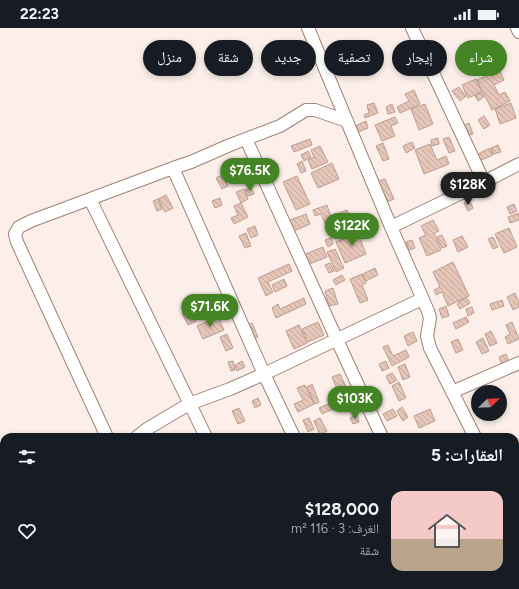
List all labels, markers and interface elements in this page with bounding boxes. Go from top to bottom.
text: 22:23 [20,5,59,23]
chip: منزل [143,40,196,76]
chip: شقة [204,40,253,76]
chip: جديد [261,40,316,76]
chip: تصفية [324,40,384,76]
chip: إيجار [392,40,447,76]
chip: شراء [455,40,507,76]
pin: $76.5K [217,158,283,192]
text: $76.5K [229,163,271,178]
pin: $128K [440,172,496,206]
text: $128K [450,177,486,192]
pin: $122K [324,213,380,247]
text: $122K [334,218,370,233]
pin: $71.6K [177,294,243,328]
text: $71.6K [190,299,230,314]
north arrow [471,385,507,421]
map controls [471,385,507,421]
pin: $103K [327,386,383,420]
text: $103K [337,391,374,406]
text: العقارات: 5 [431,445,503,465]
icon: filters [16,446,38,468]
text: $128,000 [305,499,379,519]
icon: home [423,507,471,555]
icon: heart [16,520,38,542]
text: الغرف: 3 · 116 m² [291,521,379,536]
text: شقة [360,543,379,558]

